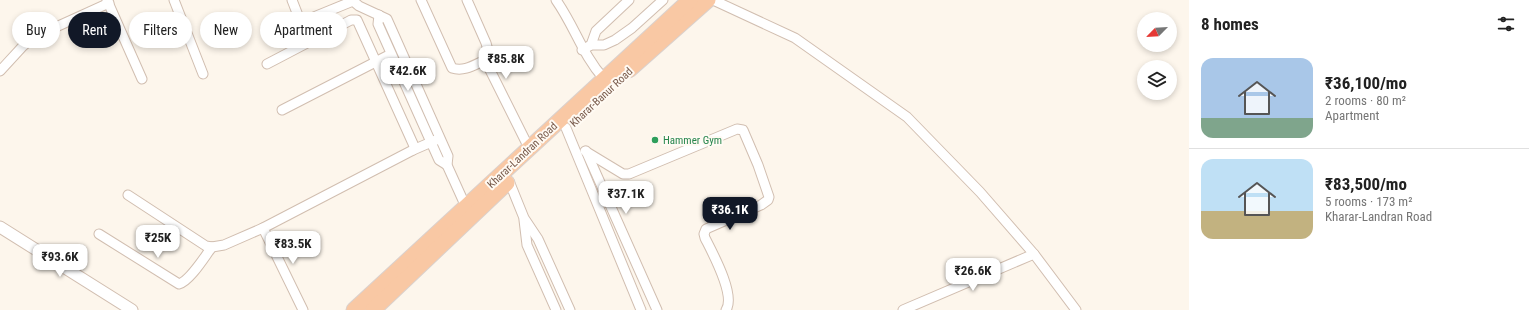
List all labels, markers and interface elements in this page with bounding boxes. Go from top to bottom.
chip: Buy [12,12,60,48]
chip: Rent [68,12,121,48]
chip: Filters [129,12,192,48]
chip: New [200,12,252,48]
chip: Apartment [260,12,347,48]
north arrow [1137,12,1177,52]
map controls [1137,12,1177,100]
icon: filters [1495,13,1517,35]
text: 8 homes [1201,14,1259,34]
pin: ₹85.8K [473,46,539,80]
text: ₹85.8K [488,51,524,66]
pin: ₹42.6K [375,58,441,92]
button: layers [1137,60,1177,100]
text: ₹42.6K [390,63,426,78]
street label: Kharar-Banur Road [567,65,635,130]
text: ₹36,100/mo [1325,73,1407,93]
icon: home [1233,74,1281,122]
text: 2 rooms · 80 m² [1325,93,1406,108]
text: Apartment [1325,108,1379,123]
street label: Kharar-Landran Road [485,120,560,191]
place label: Hammer Gym [663,134,722,147]
marker: Hammer Gym [650,135,660,145]
text: ₹83,500/mo [1325,174,1407,194]
icon: home [1233,175,1281,223]
pin: ₹37.1K [593,181,659,215]
text: ₹37.1K [608,186,644,201]
text: 5 rooms · 173 m² [1325,194,1412,209]
pin: ₹36.1K [697,197,763,231]
text: ₹36.1K [712,202,748,217]
text: Kharar-Landran Road [1325,209,1432,224]
pin: ₹25K [134,225,182,259]
text: ₹25K [145,230,171,245]
pin: ₹83.5K [260,231,326,265]
text: ₹83.5K [275,236,311,251]
pin: ₹93.6K [27,244,93,278]
text: ₹93.6K [42,249,78,264]
pin: ₹26.6K [940,258,1006,292]
text: ₹26.6K [955,263,991,278]

